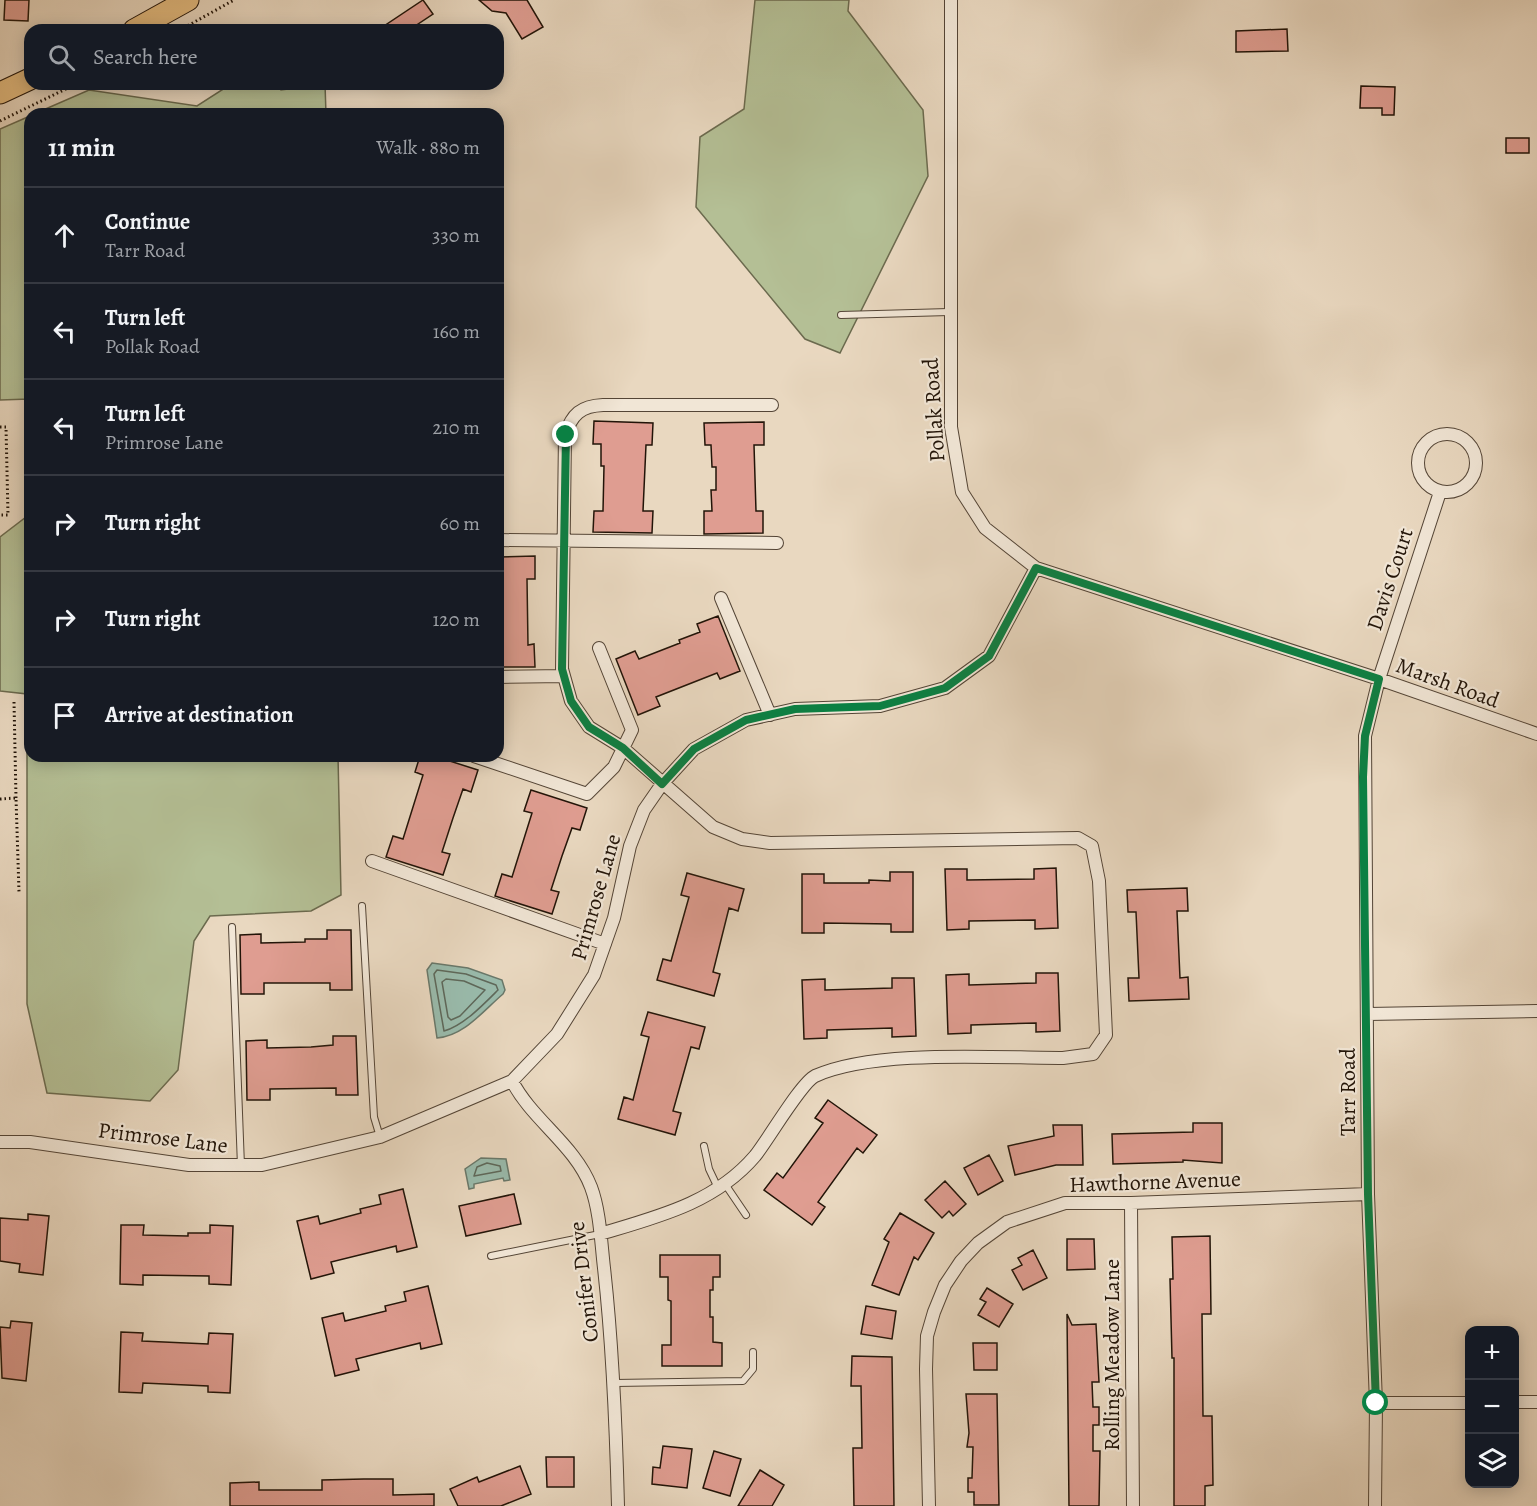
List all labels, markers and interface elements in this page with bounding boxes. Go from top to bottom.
search box [24,24,504,90]
icon: search [45,41,78,74]
text: Search here [93,42,198,72]
text: 11 min [48,130,115,165]
text: Walk · 880 m [376,134,480,161]
text: Continue [105,207,190,237]
icon: ahead [48,219,81,252]
text: 330 m [432,222,480,249]
text: Tarr Road [105,237,185,264]
text: Turn left [105,303,185,333]
icon: left [48,315,81,348]
text: 160 m [433,318,480,345]
text: Pollak Road [105,333,200,360]
street label: Pollak Road [915,357,953,463]
text: Turn left [105,399,185,429]
icon: left [48,411,81,444]
text: 210 m [432,414,480,441]
route end [552,421,578,447]
text: Primrose Lane [105,429,224,456]
icon: right [48,507,81,540]
text: Turn right [105,508,201,538]
text: 60 m [440,510,480,537]
street label: Davis Court [1359,524,1421,635]
icon: right [48,603,81,636]
text: Turn right [105,604,201,634]
text: 120 m [432,606,480,633]
street label: Marsh Road [1392,650,1504,716]
icon: arrive [48,699,81,732]
text: Arrive at destination [105,700,294,730]
street label: Primrose Lane [564,830,628,964]
street label: Tarr Road [1333,1048,1363,1136]
street label: Primrose Lane [96,1115,229,1161]
street label: Hawthorne Avenue [1069,1164,1241,1200]
street label: Conifer Drive [562,1220,606,1344]
street label: Rolling Meadow Lane [1097,1259,1127,1451]
map controls [1465,1326,1519,1488]
button: + [1465,1326,1519,1380]
button: − [1465,1380,1519,1434]
route start [1362,1389,1388,1415]
button: layers [1465,1434,1519,1488]

